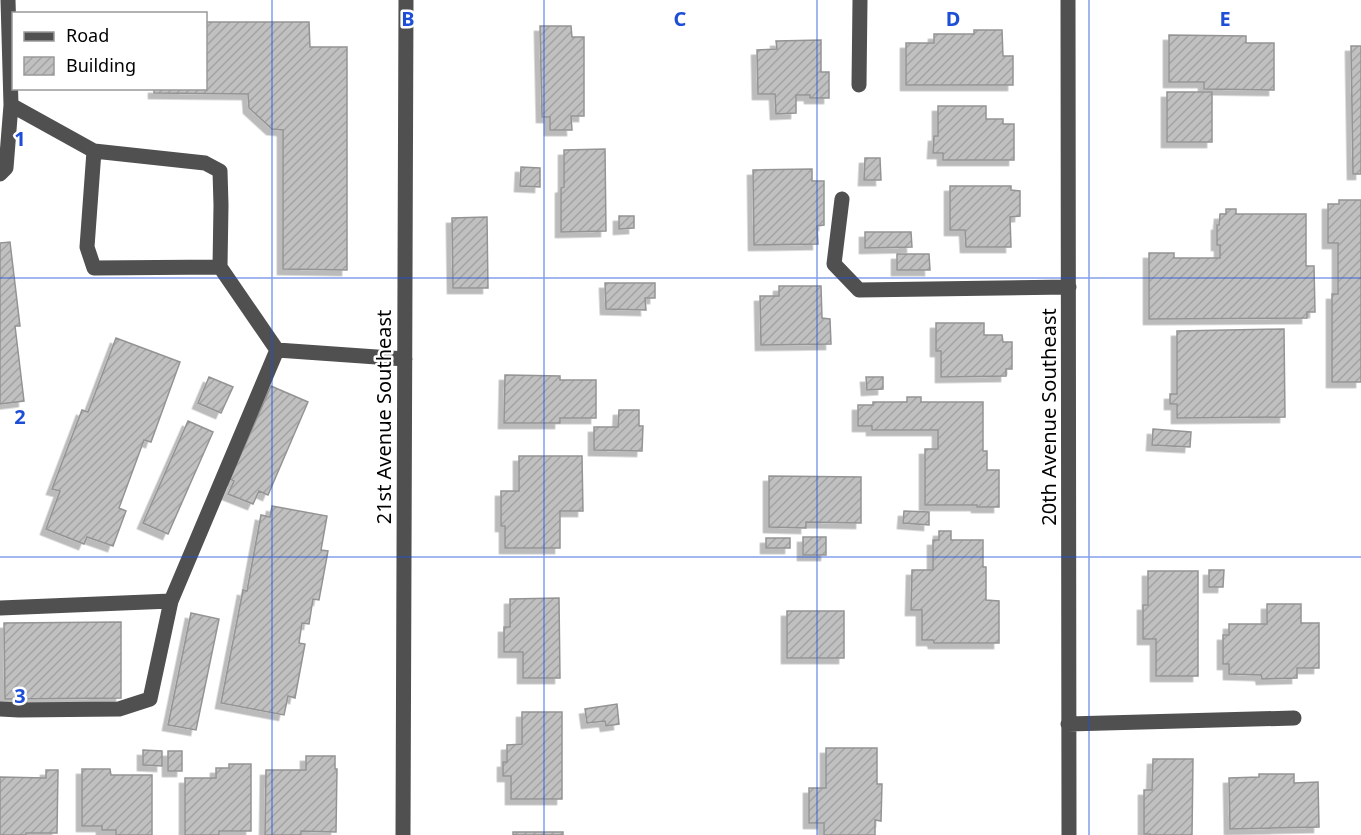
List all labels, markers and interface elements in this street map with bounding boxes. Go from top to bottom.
text: B [401,5,415,32]
text: C [674,5,687,32]
text: D [946,5,960,32]
text: E [1219,5,1231,32]
legend [12,12,207,90]
text: Road [66,23,109,47]
text: Building [66,53,136,77]
text: 1 [14,125,26,152]
street label: 20th Avenue Southeast [1035,308,1062,526]
street label: 21st Avenue Southeast [370,310,397,524]
text: 2 [14,403,26,430]
text: 3 [14,682,26,709]

